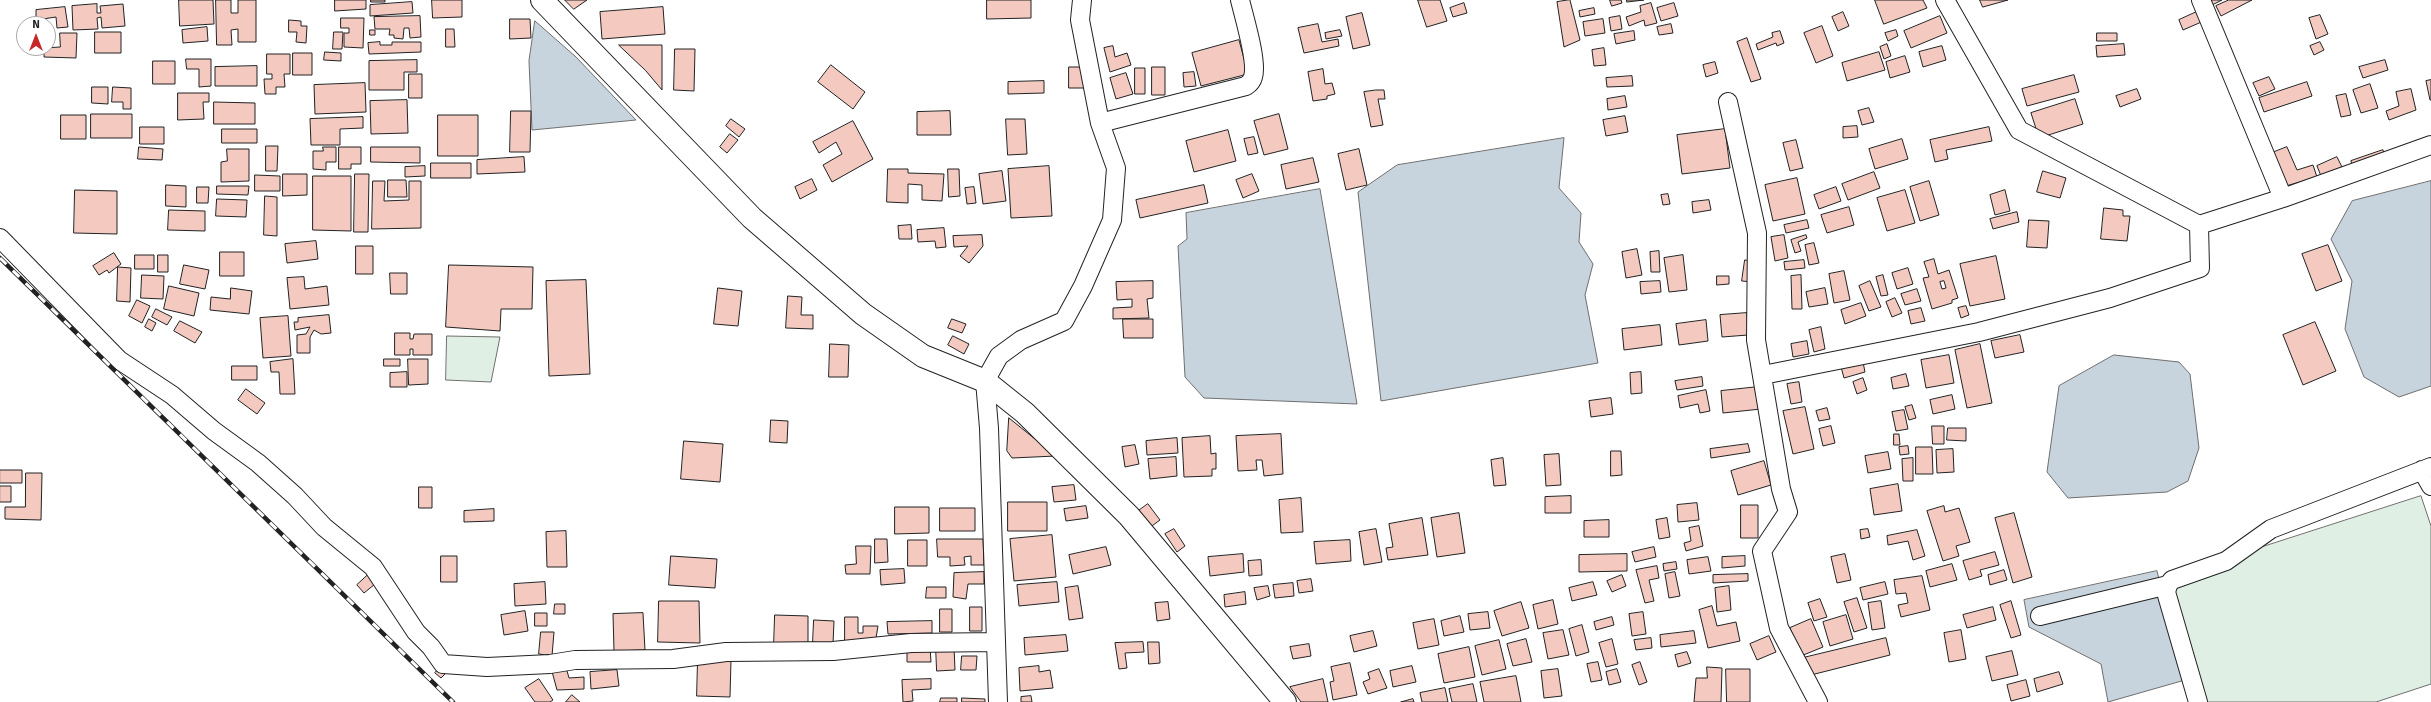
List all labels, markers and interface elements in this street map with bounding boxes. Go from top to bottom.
north arrow [16,16,56,56]
text: N [32,18,40,31]

